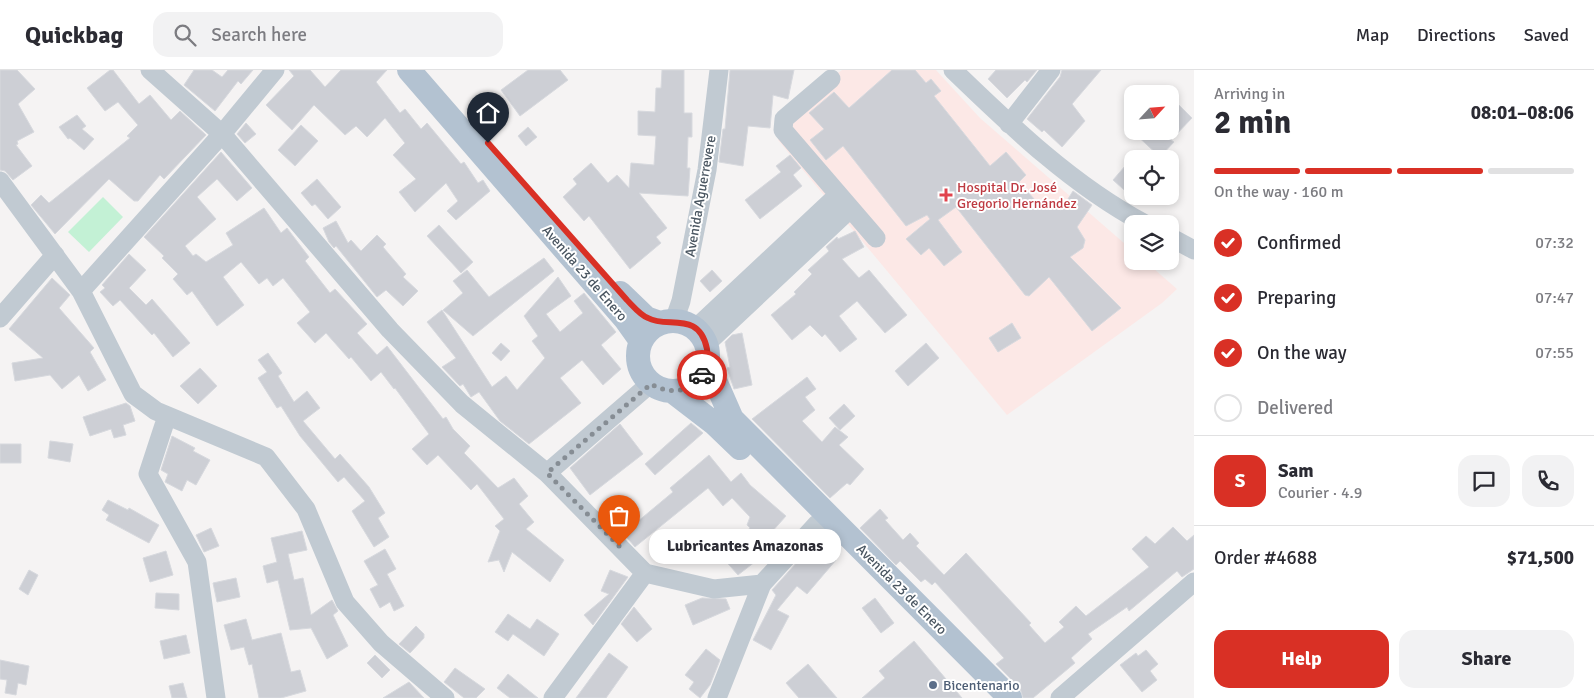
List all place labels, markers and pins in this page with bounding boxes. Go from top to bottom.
pin [467,92,509,143]
place label: Hospital Dr. José Gregorio Hernández [957,179,1077,212]
marker: Hospital Dr. José Gregorio Hernández [939,188,953,202]
pin [598,495,640,546]
callout: Lubricantes Amazonas [649,528,842,564]
place label: Bicentenario [943,677,1019,694]
marker: Bicentenario [927,679,939,691]

